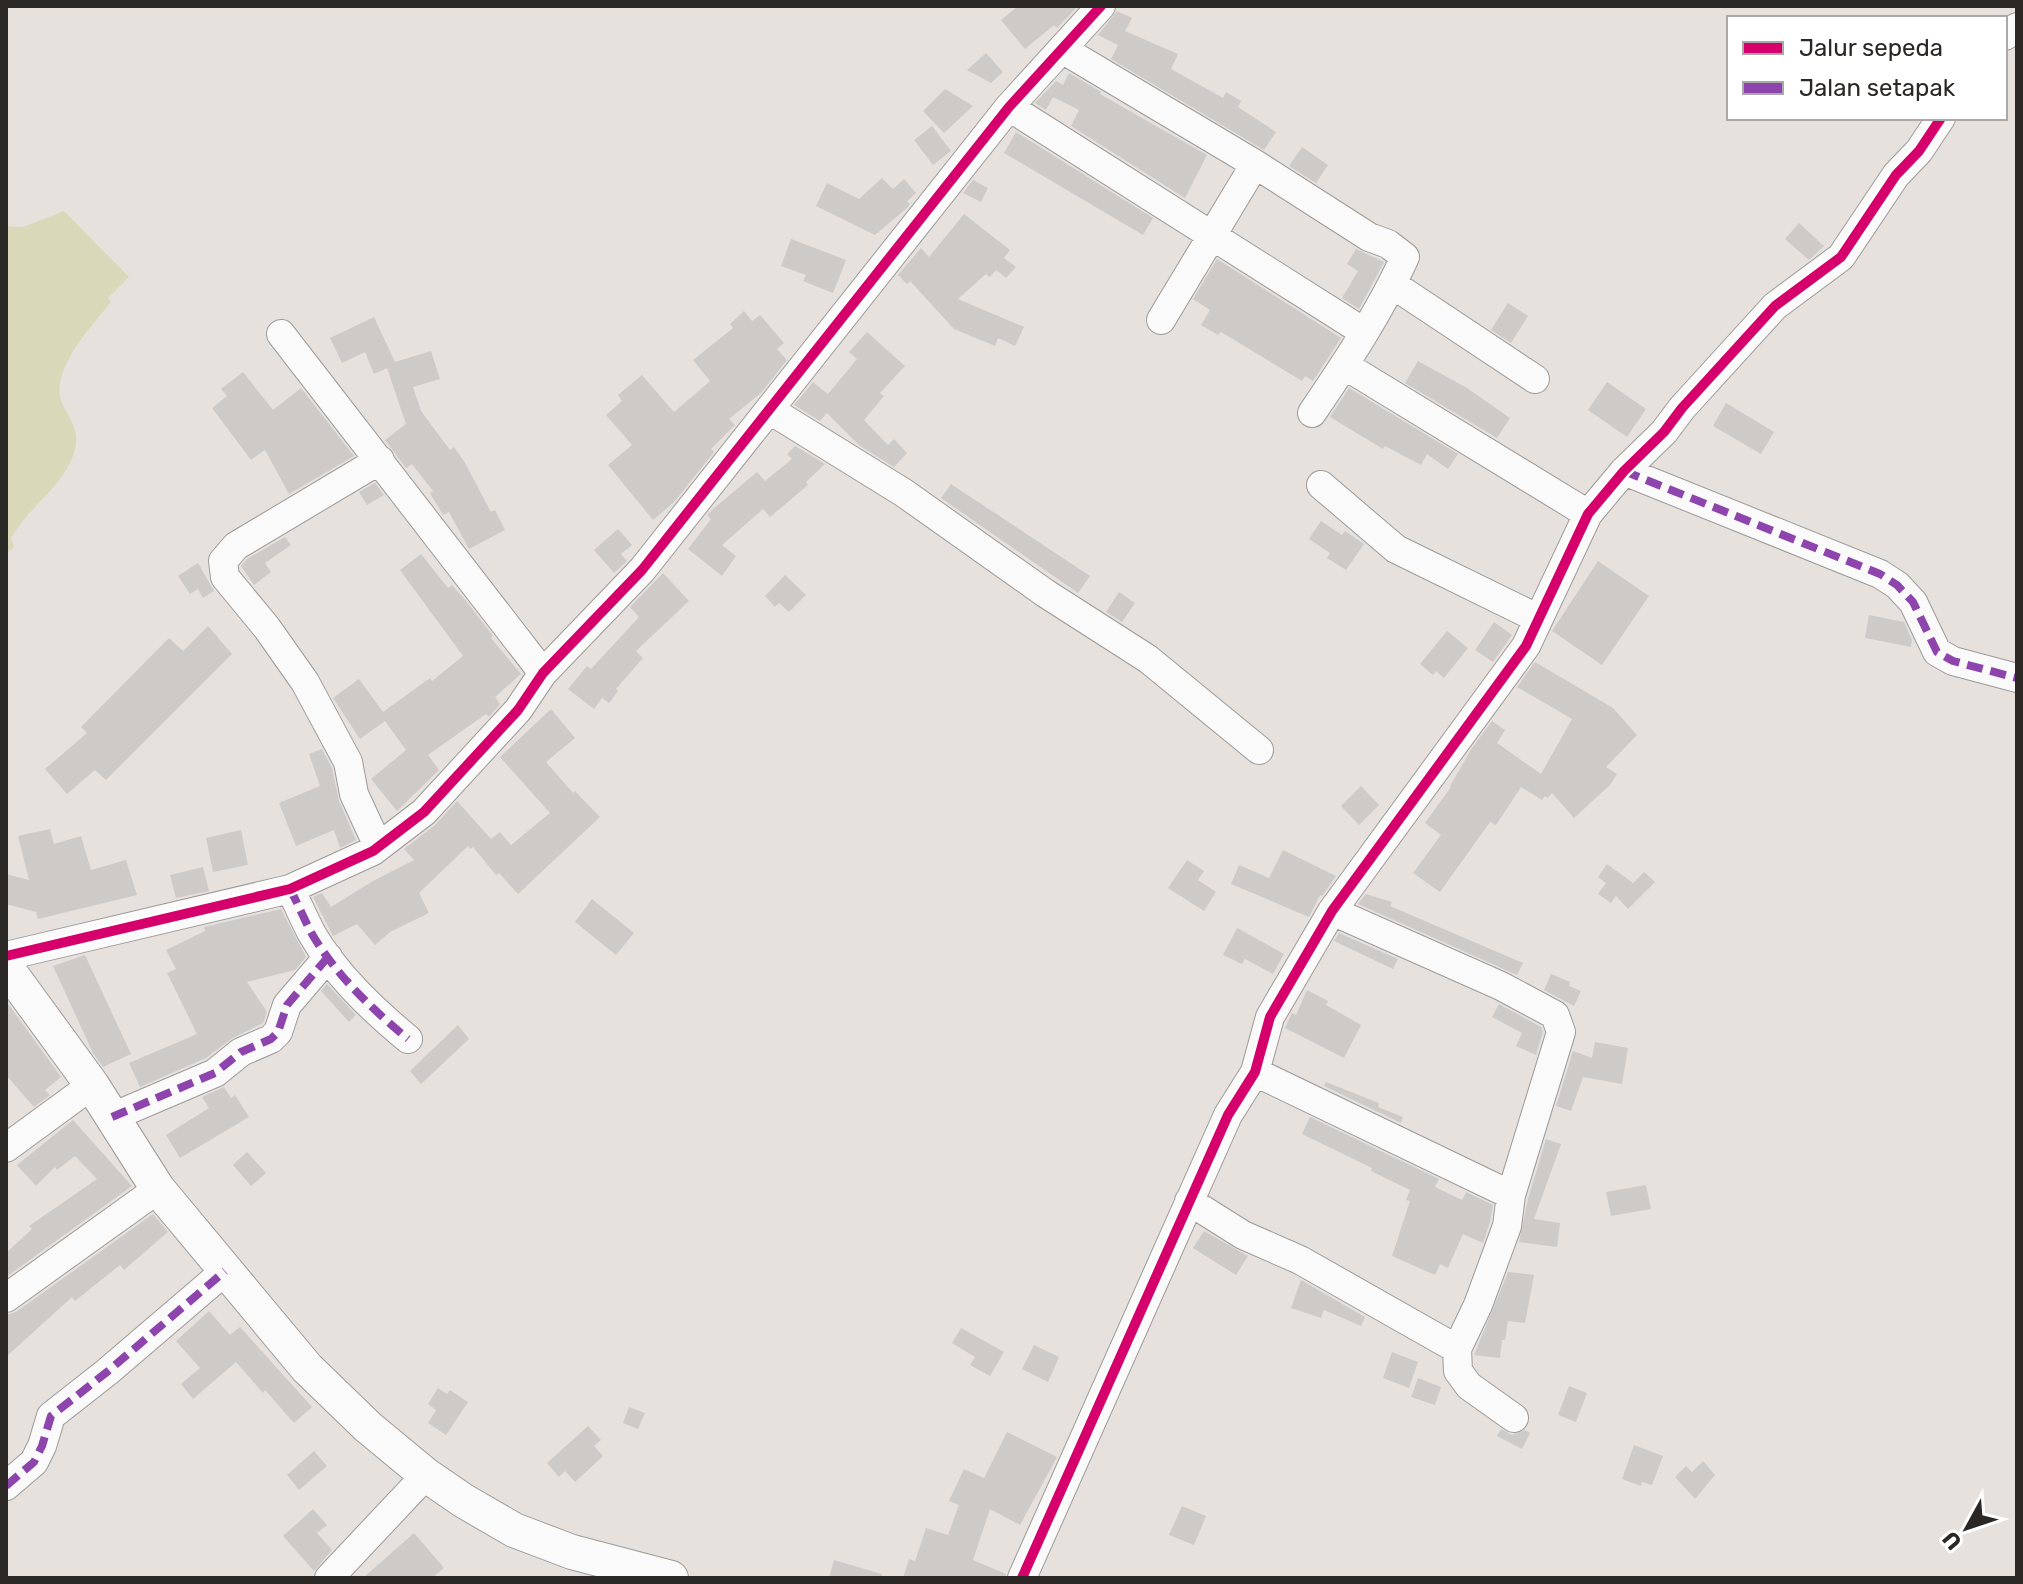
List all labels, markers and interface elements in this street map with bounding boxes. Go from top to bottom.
legend [1727,16,2007,120]
text: Jalur sepeda [1799,34,1943,62]
text: Jalan setapak [1799,74,1956,102]
north arrow [1927,1488,2007,1568]
text: U [1937,1526,1968,1555]

